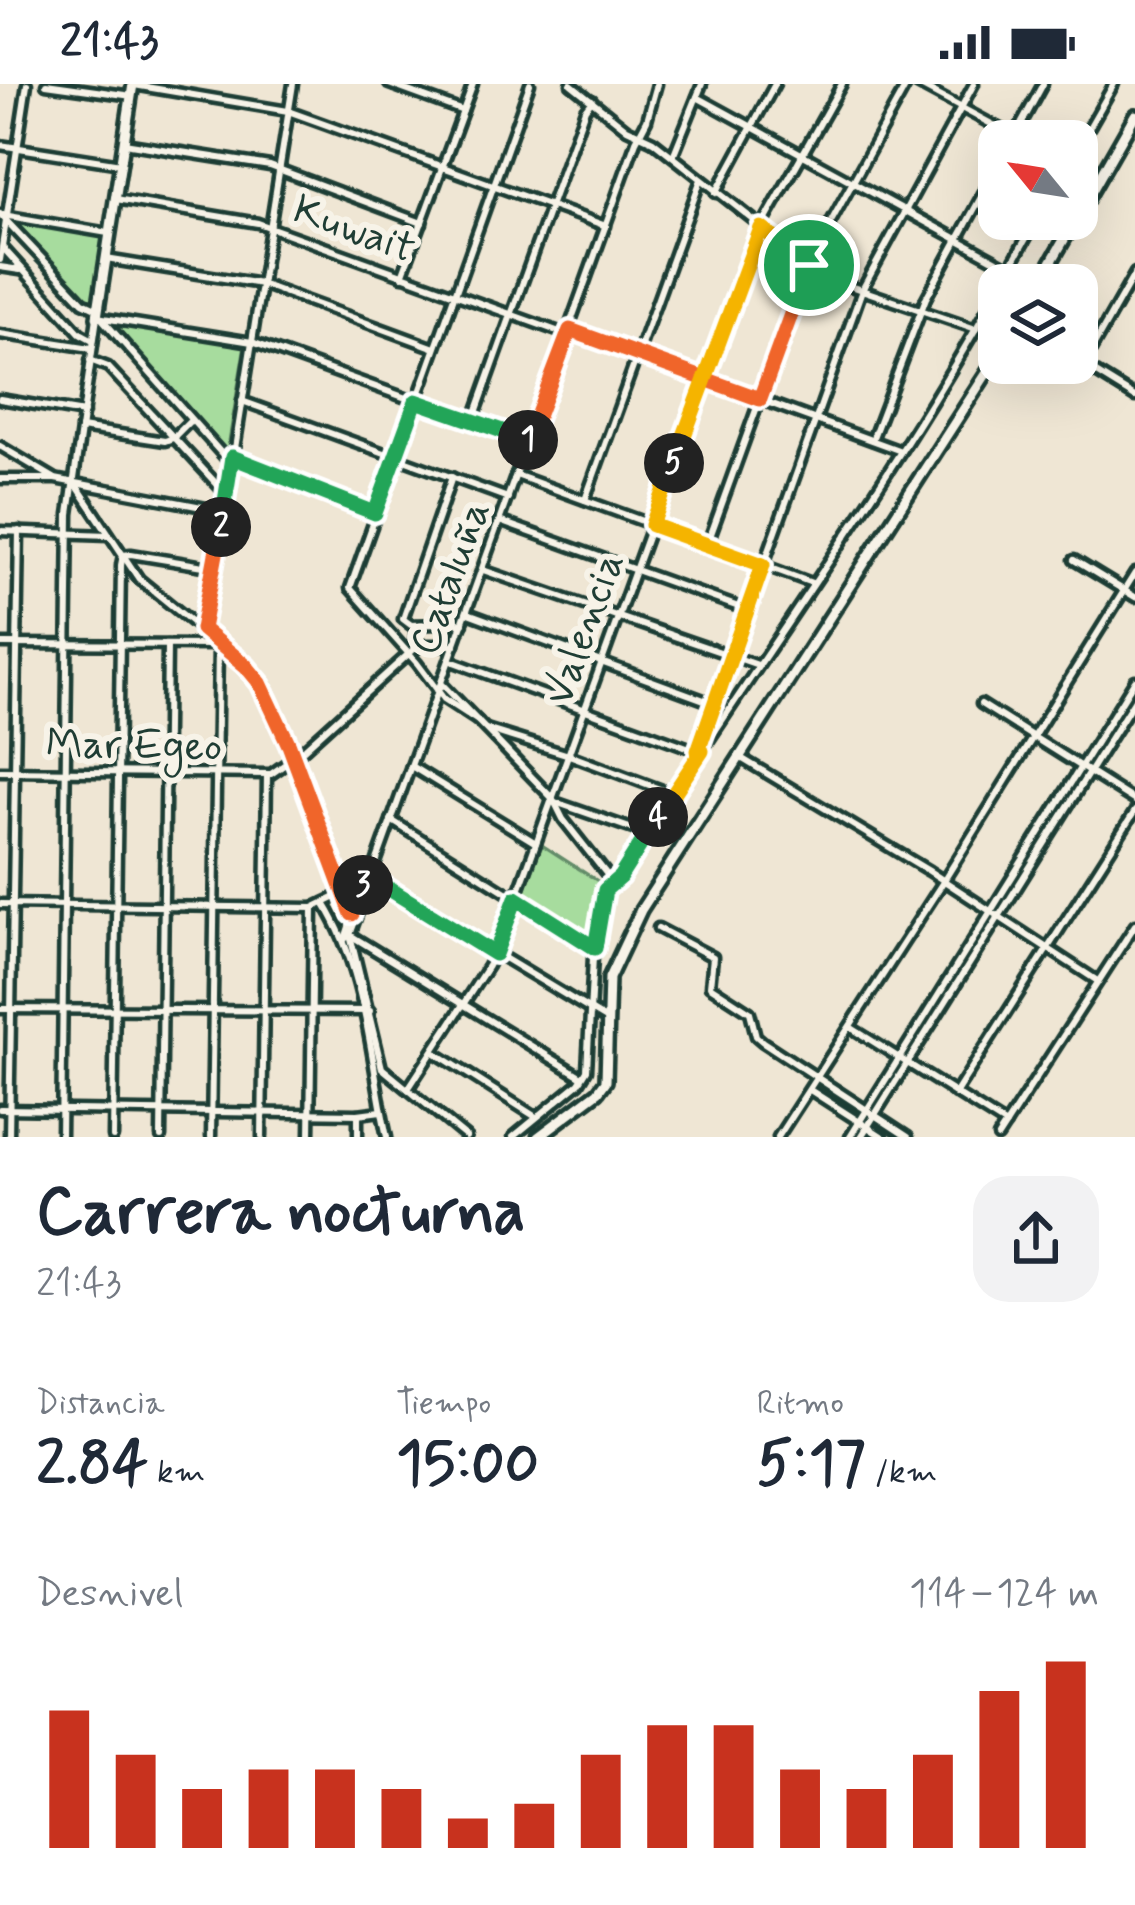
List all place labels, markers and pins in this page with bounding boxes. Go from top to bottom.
pin [758,214,860,316]
pin: 1 [498,410,558,470]
pin: 5 [644,433,704,493]
pin: 2 [191,497,251,557]
pin: 4 [628,787,688,847]
pin: 3 [333,855,393,915]

